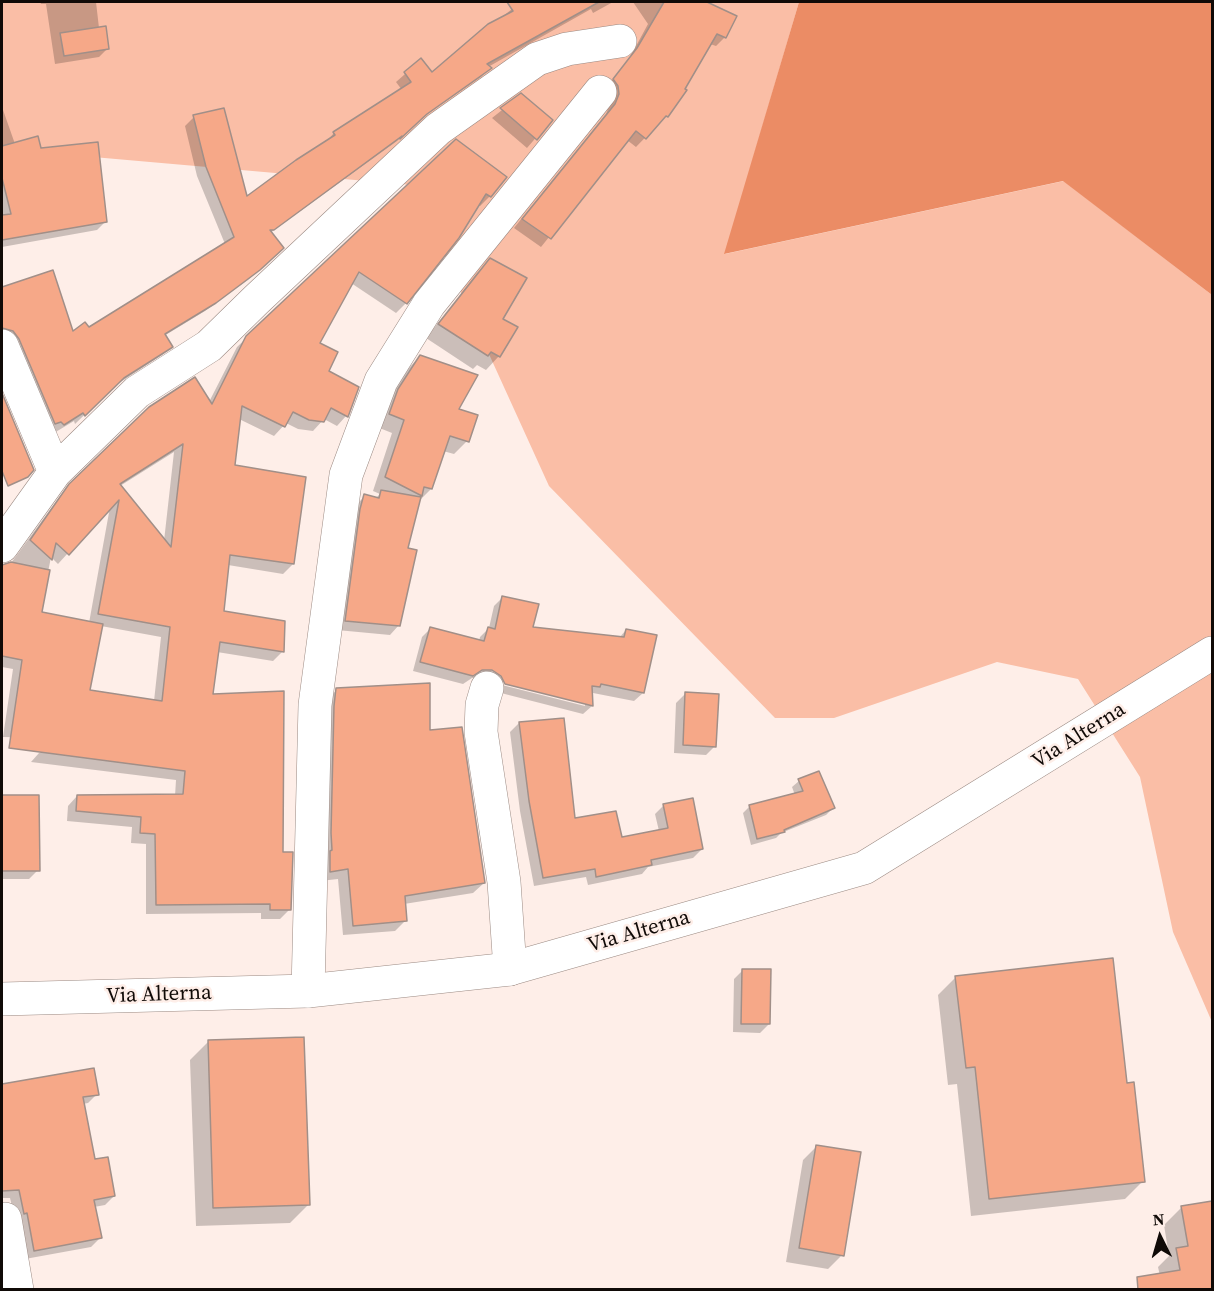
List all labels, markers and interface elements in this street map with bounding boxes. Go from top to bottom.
street label: Via Alterna [1028,697,1130,775]
street label: Via Alterna [585,905,693,959]
street label: Via Alterna [106,981,212,1009]
north arrow [1130,1207,1190,1267]
text: N [1152,1208,1165,1231]

